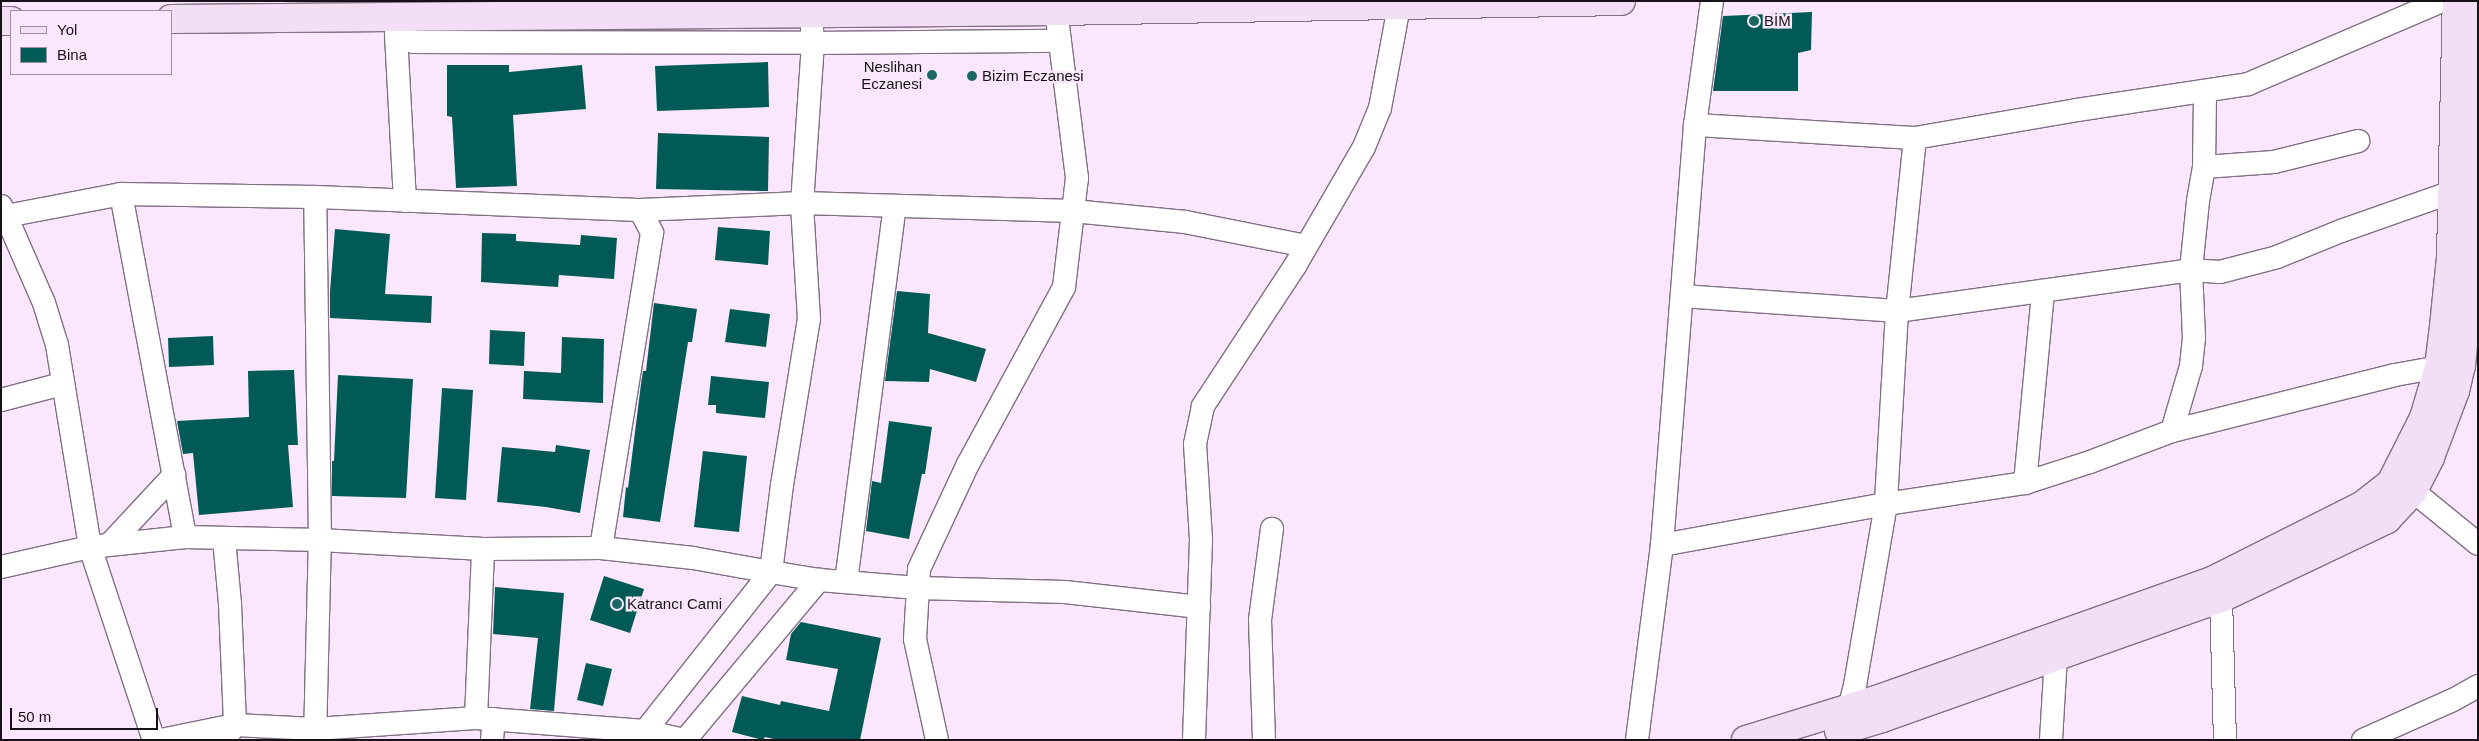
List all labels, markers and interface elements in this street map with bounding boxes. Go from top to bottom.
legend [10,10,172,75]
place label: BİM [1764,12,1791,30]
marker: BİM [1748,15,1760,27]
text: Yol [57,21,77,38]
text: Bina [57,46,87,63]
place label: Neslihan Eczanesi [861,57,922,92]
place label: Bizim Eczanesi [982,67,1084,85]
marker: Neslihan Eczanesi [926,69,938,81]
marker: Bizim Eczanesi [966,70,978,82]
place label: Katrancı Cami [627,595,722,613]
marker: Katrancı Cami [611,598,623,610]
scale bar [12,698,160,730]
text: 50 m [18,708,51,725]

